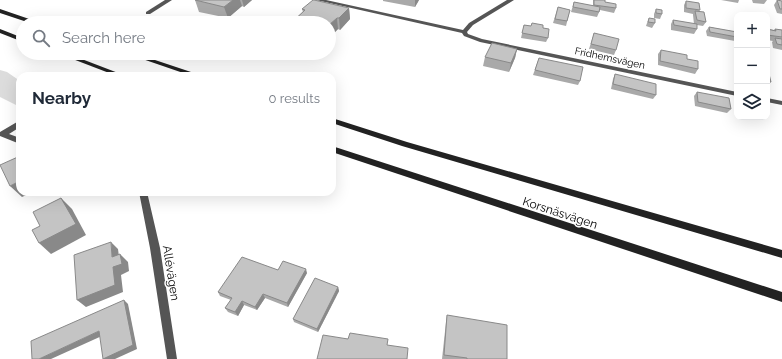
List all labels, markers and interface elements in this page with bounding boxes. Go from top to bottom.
map controls [734,12,770,120]
button: + [734,12,770,48]
search box [16,16,336,60]
icon: search [30,27,52,49]
text: Search here [62,29,145,47]
street label: Fridhemsvägen [574,45,646,71]
button: − [734,48,770,84]
button: layers [734,84,770,120]
text: Nearby [32,88,91,108]
text: 0 results [269,91,320,106]
street label: Korsnäsvägen [521,194,599,232]
street label: Allévägen [160,244,182,302]

